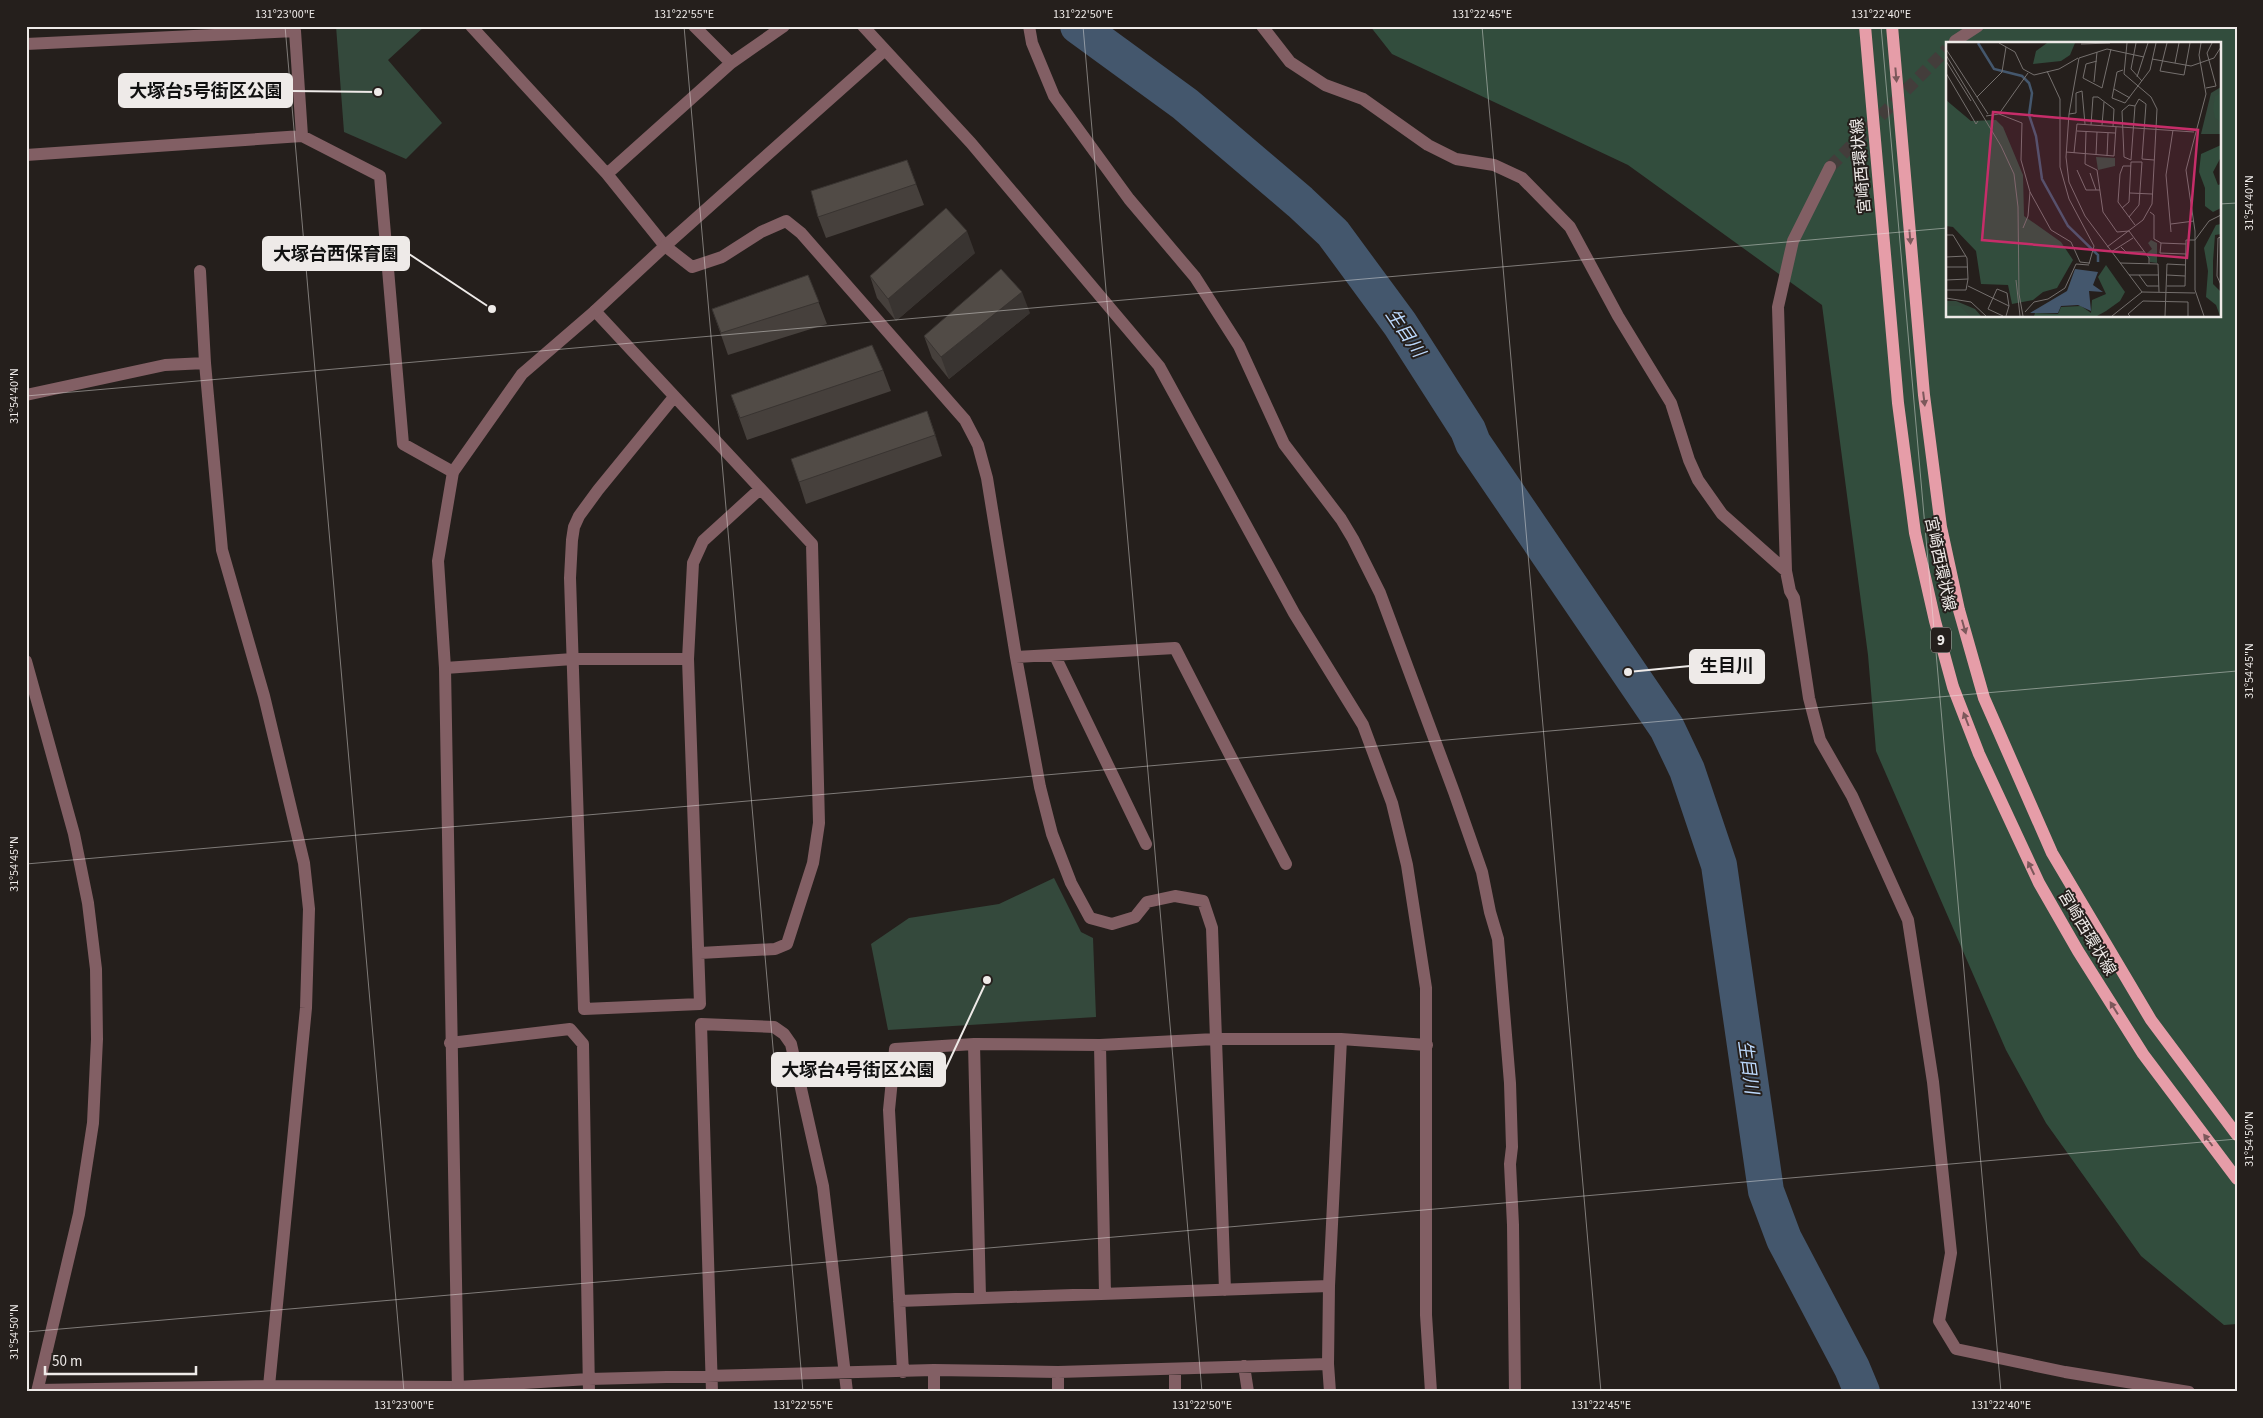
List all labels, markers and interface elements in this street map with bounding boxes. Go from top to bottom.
text: 131°23'00"E [255,6,315,23]
text: 131°22'55"E [654,6,714,23]
text: 131°22'50"E [1053,6,1113,23]
text: 131°22'45"E [1452,6,1512,23]
text: 131°22'40"E [1851,6,1911,23]
inset map [1946,42,2220,318]
one-way arrow [1893,67,1901,83]
callout: 大塚台5号街区公園 [119,74,292,107]
text: 大塚台5号街区公園 [129,79,283,104]
street label: 宮崎西環状線 [1846,117,1876,215]
text: 31°54'40"N [2241,175,2258,231]
one-way arrow [1906,229,1914,245]
callout: 大塚台西保育園 [263,237,409,270]
text: 大塚台西保育園 [273,242,399,267]
water label: 生目川 [1380,304,1432,364]
text: 31°54'40"N [6,368,23,424]
one-way arrow [1920,391,1928,407]
street label: 宮崎西環状線 [1919,515,1961,613]
one-way arrow [1961,620,1969,635]
road number: 9 [1931,628,1951,652]
text: 31°54'45"N [2241,643,2258,699]
callout: 生目川 [1690,650,1764,683]
text: 生目川 [1700,654,1754,679]
one-way arrow [1962,711,1970,726]
text: 31°54'45"N [6,836,23,892]
one-way arrow [2027,861,2035,875]
street label: 宮崎西環状線 [2053,886,2121,980]
one-way arrow [2109,1001,2118,1014]
water label: 生目川 [1732,1039,1764,1097]
callout: 大塚台4号街区公園 [772,1053,945,1086]
text: 大塚台4号街区公園 [781,1058,935,1083]
text: 31°54'50"N [2241,1111,2258,1167]
one-way arrow [2202,1134,2213,1147]
text: 31°54'50"N [6,1304,23,1360]
scale bar [45,1343,196,1375]
text: 50 m [52,1351,82,1372]
text: 131°23'00"E [374,1397,434,1414]
text: 131°22'55"E [773,1397,833,1414]
text: 131°22'50"E [1172,1397,1232,1414]
text: 131°22'45"E [1571,1397,1631,1414]
text: 131°22'40"E [1971,1397,2031,1414]

